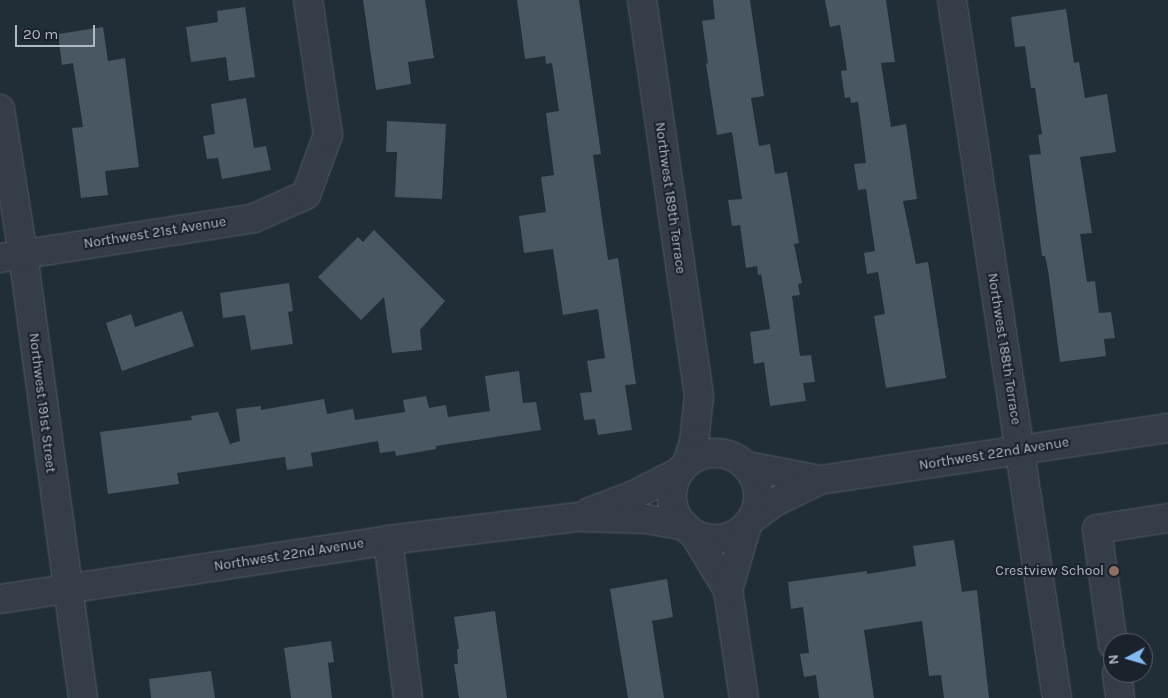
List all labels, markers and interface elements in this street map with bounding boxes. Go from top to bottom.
scale bar [18,15,98,47]
text: 20 m [23,25,58,43]
street label: Northwest 189th Terrace [651,121,689,275]
street label: Northwest 21st Avenue [83,213,227,253]
street label: Northwest 188th Terrace [984,272,1024,426]
street label: Northwest 191st Street [25,332,59,474]
street label: Northwest 22nd Avenue [918,434,1070,474]
street label: Northwest 22nd Avenue [213,535,365,575]
place label: Crestview School [995,563,1104,579]
marker: Crestview School [1108,565,1120,577]
north arrow [1103,633,1153,683]
text: N [1105,654,1123,665]

